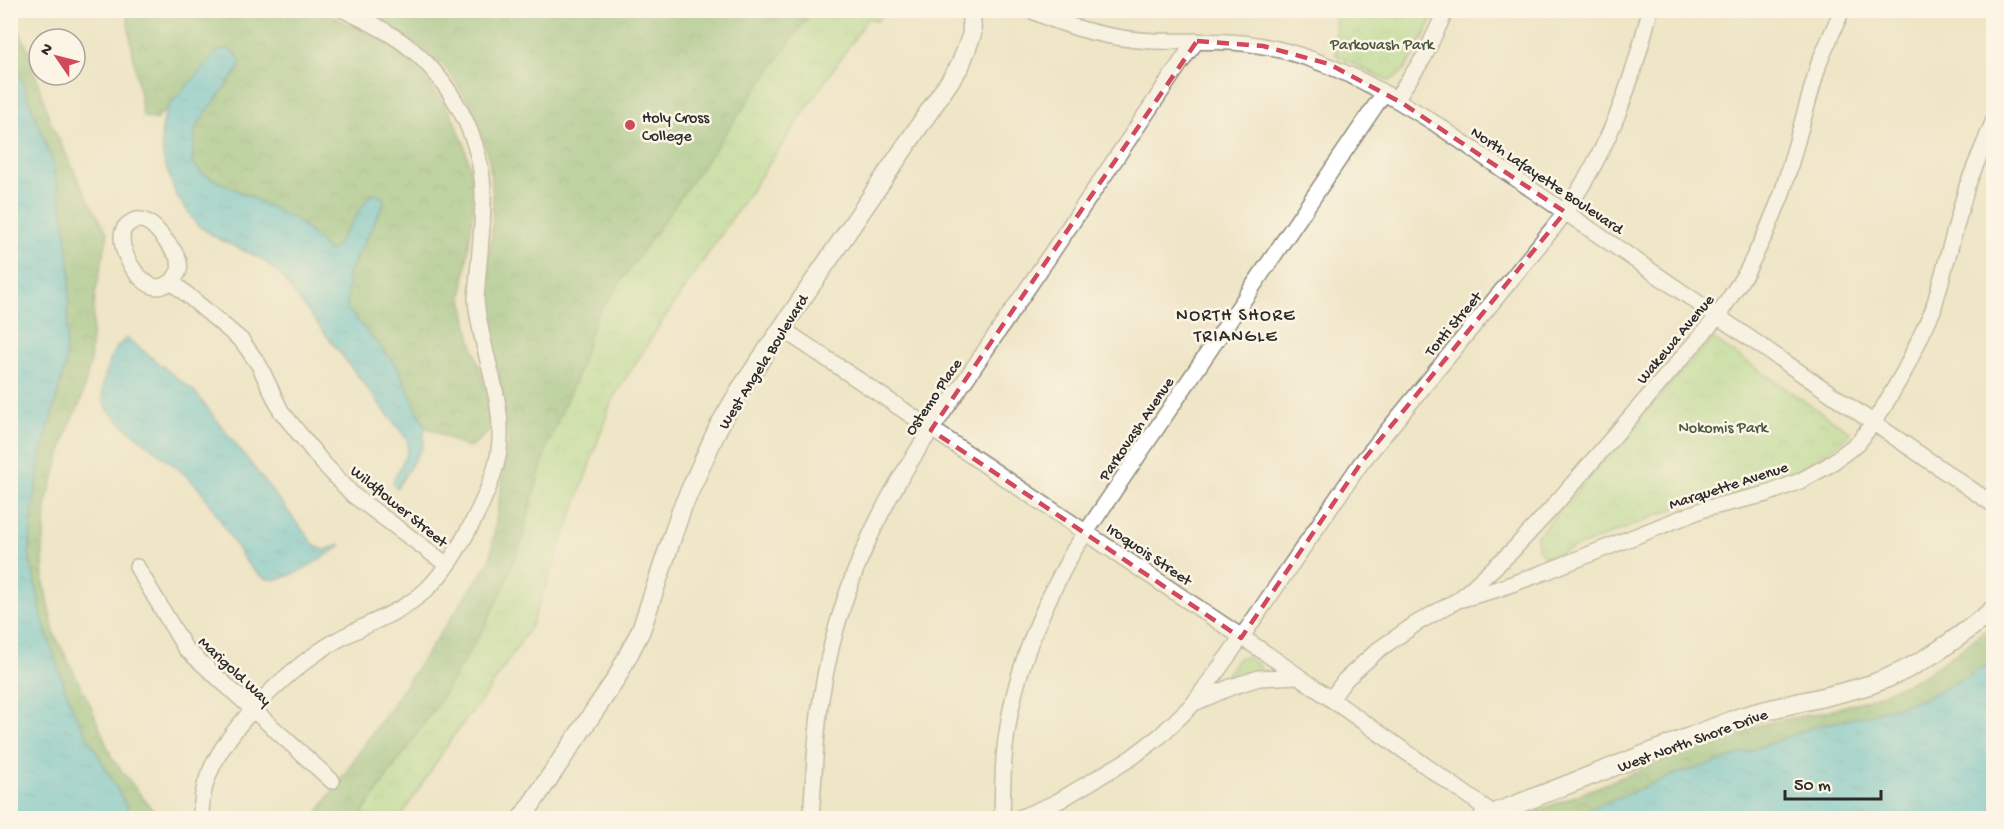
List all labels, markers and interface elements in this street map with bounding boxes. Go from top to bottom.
north arrow [27,27,87,87]
park label: Parkovash Park [1329,37,1436,56]
text: N [37,40,59,60]
place label: Holy Cross College [642,110,710,147]
marker: Holy Cross College [623,118,637,132]
street label: North Lafayette Boulevard [1466,124,1627,241]
street label: Tonti Street [1422,288,1488,362]
street label: West Angela Boulevard [716,291,815,434]
street label: Wakewa Avenue [1634,291,1720,389]
district label: NORTH SHORE TRIANGLE [1176,306,1296,348]
street label: Ostemo Place [902,355,968,440]
street label: Parkovash Avenue [1096,374,1180,486]
park label: Nokomis Park [1678,420,1769,439]
street label: Marquette Avenue [1667,459,1792,516]
street label: Wildflower Street [345,463,451,554]
street label: Iroquois Street [1102,520,1196,592]
street label: Marigold Way [193,634,274,711]
street label: West North Shore Drive [1616,706,1772,778]
scale bar [1785,763,1881,801]
text: 50 m [1794,776,1831,797]

